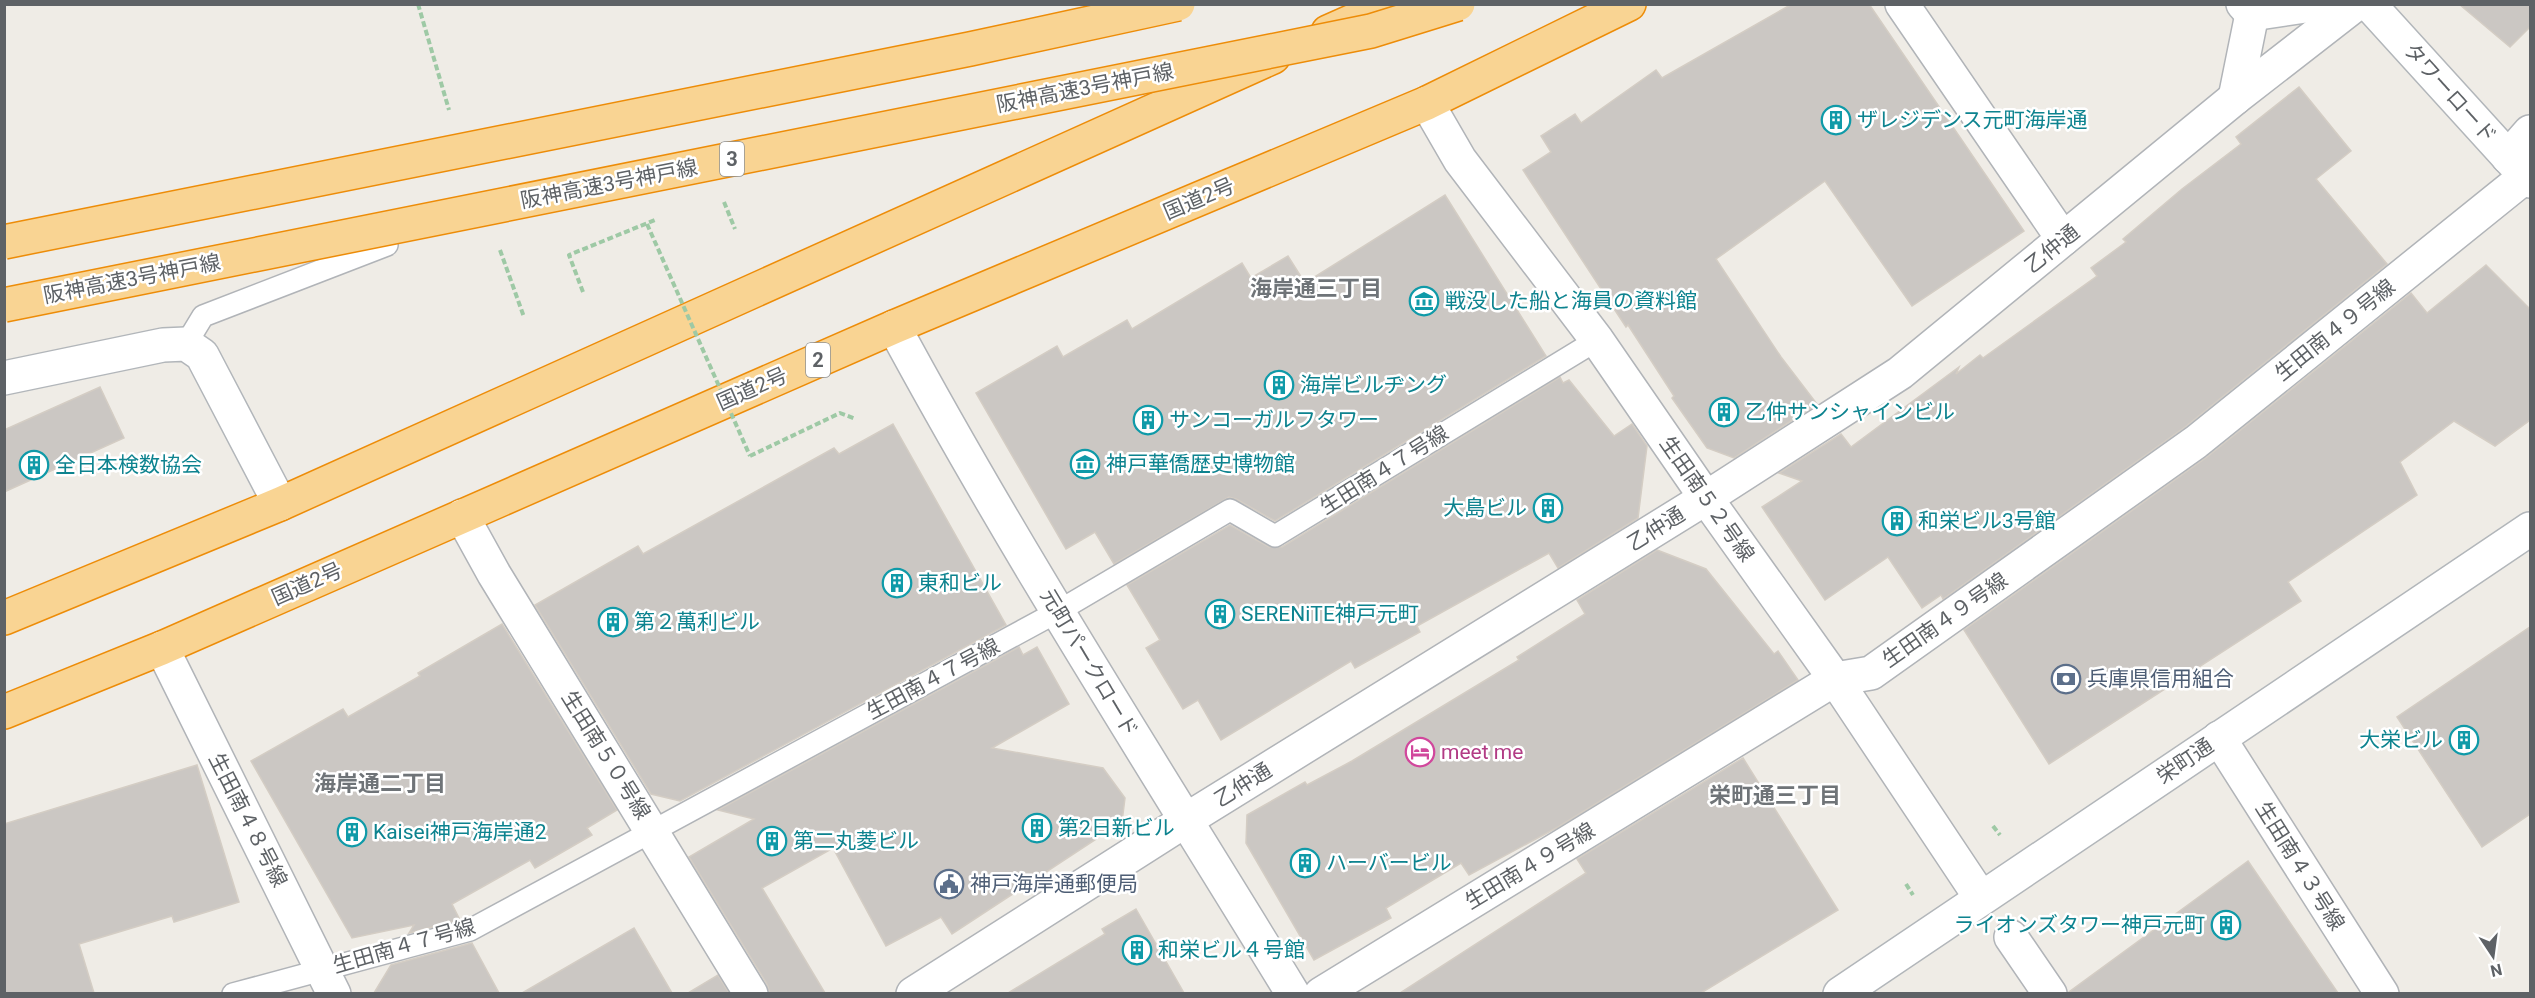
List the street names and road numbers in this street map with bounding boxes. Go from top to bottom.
street label: タワーロード [2399,38,2501,148]
street label: 阪神高速3号神戸線 [994,59,1176,117]
road number: 3 [720,142,744,176]
street label: 阪神高速3号神戸線 [518,155,700,213]
street label: 国道2号 [1160,173,1238,225]
street label: 乙仲通 [2020,220,2084,278]
street label: 阪神高速3号神戸線 [41,250,223,308]
street label: 生田南４９号線 [2270,274,2400,386]
road number: 2 [806,343,830,377]
street label: 国道2号 [713,363,791,415]
street label: 生田南４７号線 [1315,421,1453,519]
street label: 生田南５２号線 [1655,432,1759,566]
street label: 乙仲通 [1623,502,1689,556]
street label: 国道2号 [268,558,346,610]
street label: 生田南４９号線 [1878,568,2012,672]
street label: 元町パークロード [1035,585,1143,741]
street label: 生田南４７号線 [862,634,1004,724]
street label: 生田南５０号線 [557,686,655,824]
street label: 栄町通 [2152,733,2218,789]
street label: 生田南４８号線 [204,749,292,891]
street label: 乙仲通 [1210,758,1276,812]
street label: 生田南４３号線 [2251,797,2349,935]
street label: 生田南４９号線 [1461,818,1599,914]
street label: 生田南４７号線 [330,914,478,978]

